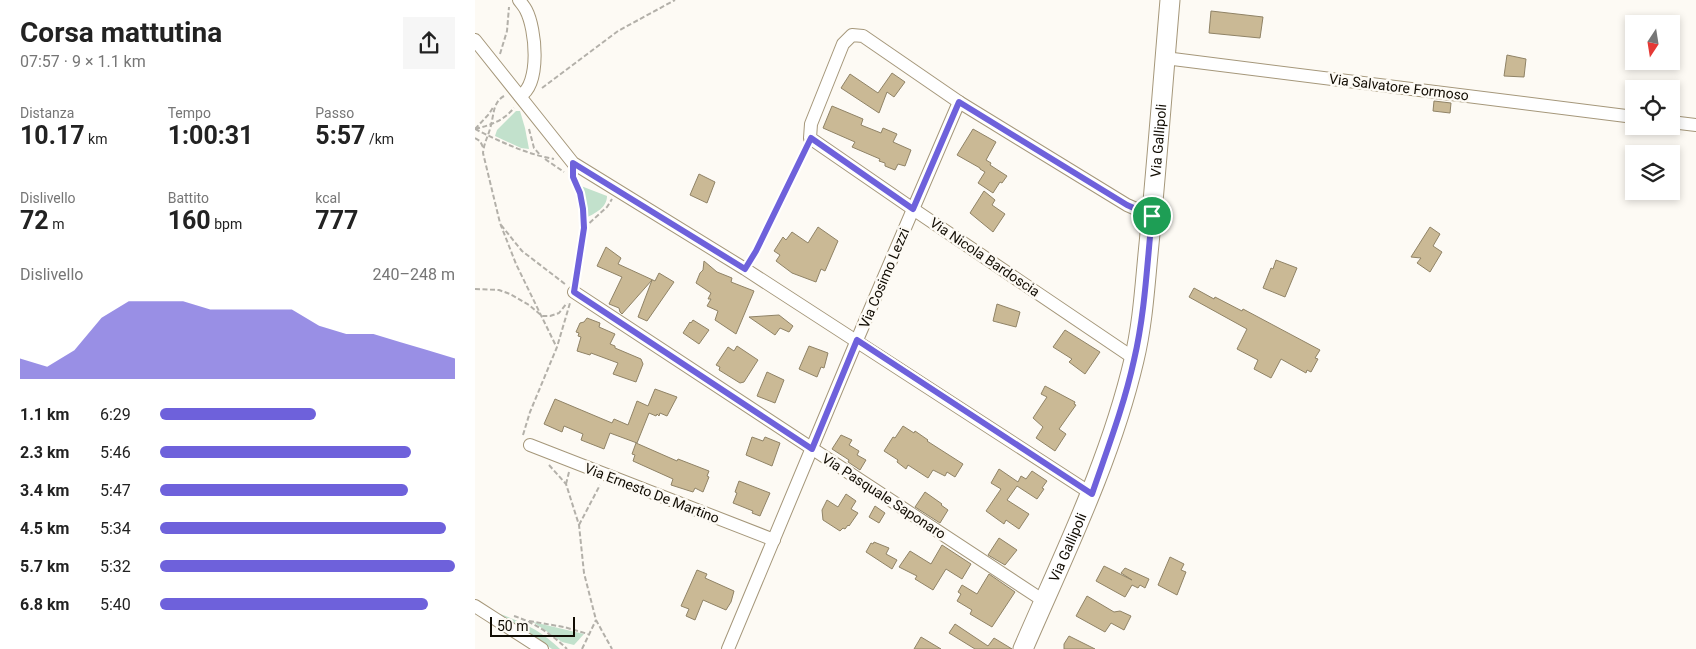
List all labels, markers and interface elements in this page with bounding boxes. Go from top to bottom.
north arrow [1625,15,1680,70]
map controls [1625,15,1680,200]
text: Corsa mattutina [20,16,222,49]
button: share [403,17,455,69]
text: 07:57 · 9 × 1.1 km [20,52,146,71]
street label: Via Salvatore Formoso [1328,70,1470,104]
button: locate [1625,80,1680,135]
street label: Via Gallipoli [1147,103,1169,178]
text: Distanza [20,105,74,121]
text: Tempo [168,105,211,121]
text: Passo [315,105,354,121]
text: 10.17 [20,121,85,150]
text: 1:00:31 [168,121,253,150]
text: 5:57 [315,121,365,150]
text: km [85,131,107,147]
text: /km [365,131,394,147]
button: layers [1625,145,1680,200]
text: Dislivello [20,190,76,206]
text: Battito [168,190,209,206]
text: kcal [315,190,341,206]
pin [1131,195,1173,237]
icon: arrive [1138,202,1166,230]
text: 72 [20,206,49,235]
text: 160 [168,206,211,235]
text: 777 [315,206,358,235]
street label: Via Nicola Bardoscia [927,214,1043,300]
text: m [49,216,64,232]
text: bpm [211,216,242,232]
street label: Via Cosimo Lezzi [856,226,912,330]
text: Dislivello [20,265,83,284]
text: 240–248 m [373,265,455,284]
text: 1.1 km [20,405,69,424]
text: 6:29 [100,405,131,424]
text: 2.3 km [20,443,69,462]
text: 5:46 [100,443,131,462]
street label: Via Pasquale Saponaro [819,450,949,542]
street label: Via Ernesto De Martino [582,460,722,526]
text: 3.4 km [20,481,69,500]
text: 5:47 [100,481,131,500]
street label: Via Gallipoli [1046,511,1090,584]
text: 4.5 km [20,519,69,538]
text: 5:34 [100,519,131,538]
text: 5.7 km [20,557,69,576]
text: 5:32 [100,557,131,576]
text: 6.8 km [20,595,69,614]
text: 5:40 [100,595,131,614]
scale bar [490,614,575,637]
text: 50 m [497,618,529,634]

